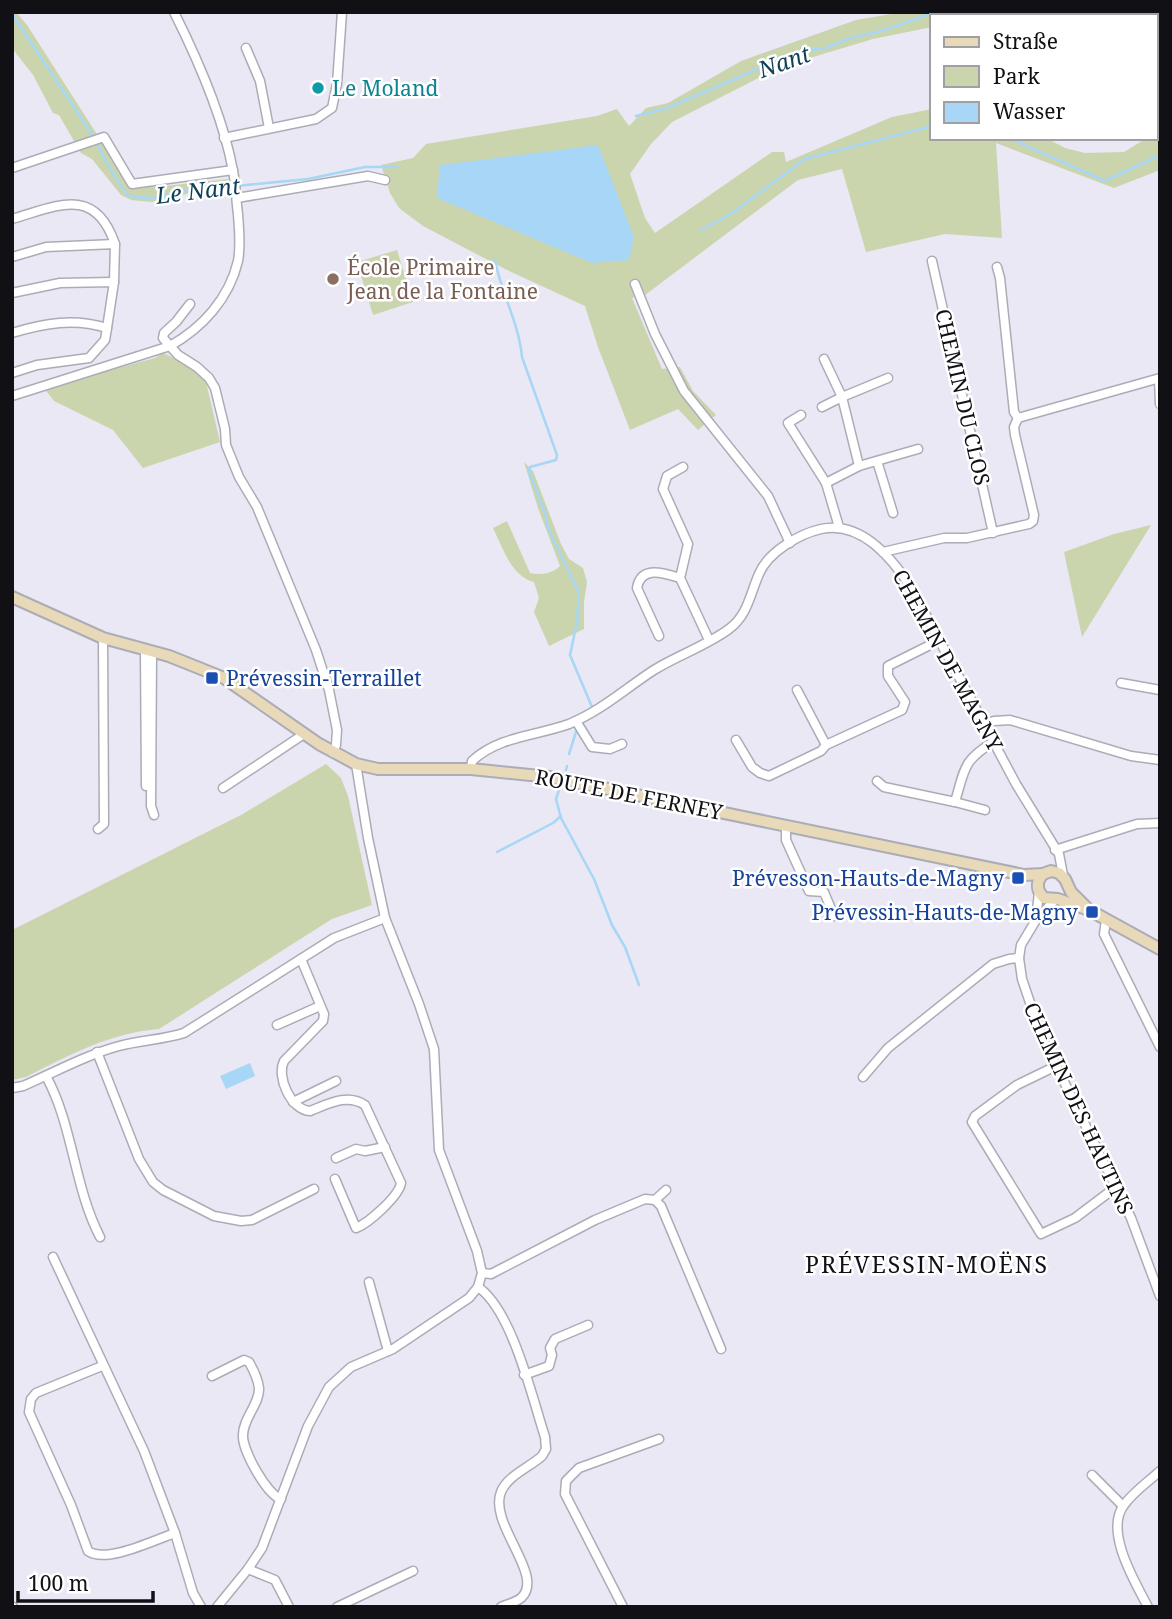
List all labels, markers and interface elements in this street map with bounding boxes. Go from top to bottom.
legend [930,14,1158,140]
text: Straße [993,27,1058,55]
water label: Nant [753,37,815,85]
text: Park [993,62,1040,90]
place label: Le Moland [332,74,438,102]
marker: Le Moland [310,80,326,96]
text: Wasser [993,97,1066,125]
water label: Le Nant [153,169,243,211]
place label: École Primaire Jean de la Fontaine [346,253,538,305]
marker: École Primaire Jean de la Fontaine [325,271,341,287]
street label: CHEMIN DU CLOS [929,306,997,488]
street label: CHEMIN DE MAGNY [886,564,1010,757]
place label: Prévessin-Terraillet [226,664,422,692]
marker: Prévessin-Terraillet [204,670,220,686]
street label: ROUTE DE FERNEY [533,762,726,826]
place label: Prévesson-Hauts-de-Magny [732,864,1004,892]
marker: Prévesson-Hauts-de-Magny [1010,870,1026,886]
place label: Prévessin-Hauts-de-Magny [811,898,1078,926]
marker: Prévessin-Hauts-de-Magny [1084,904,1100,920]
street label: CHEMIN DES HAUTINS [1018,997,1140,1219]
district label: PRÉVESSIN-MOËNS [805,1248,1049,1280]
scale bar [18,1560,152,1604]
text: 100 m [28,1569,89,1597]

